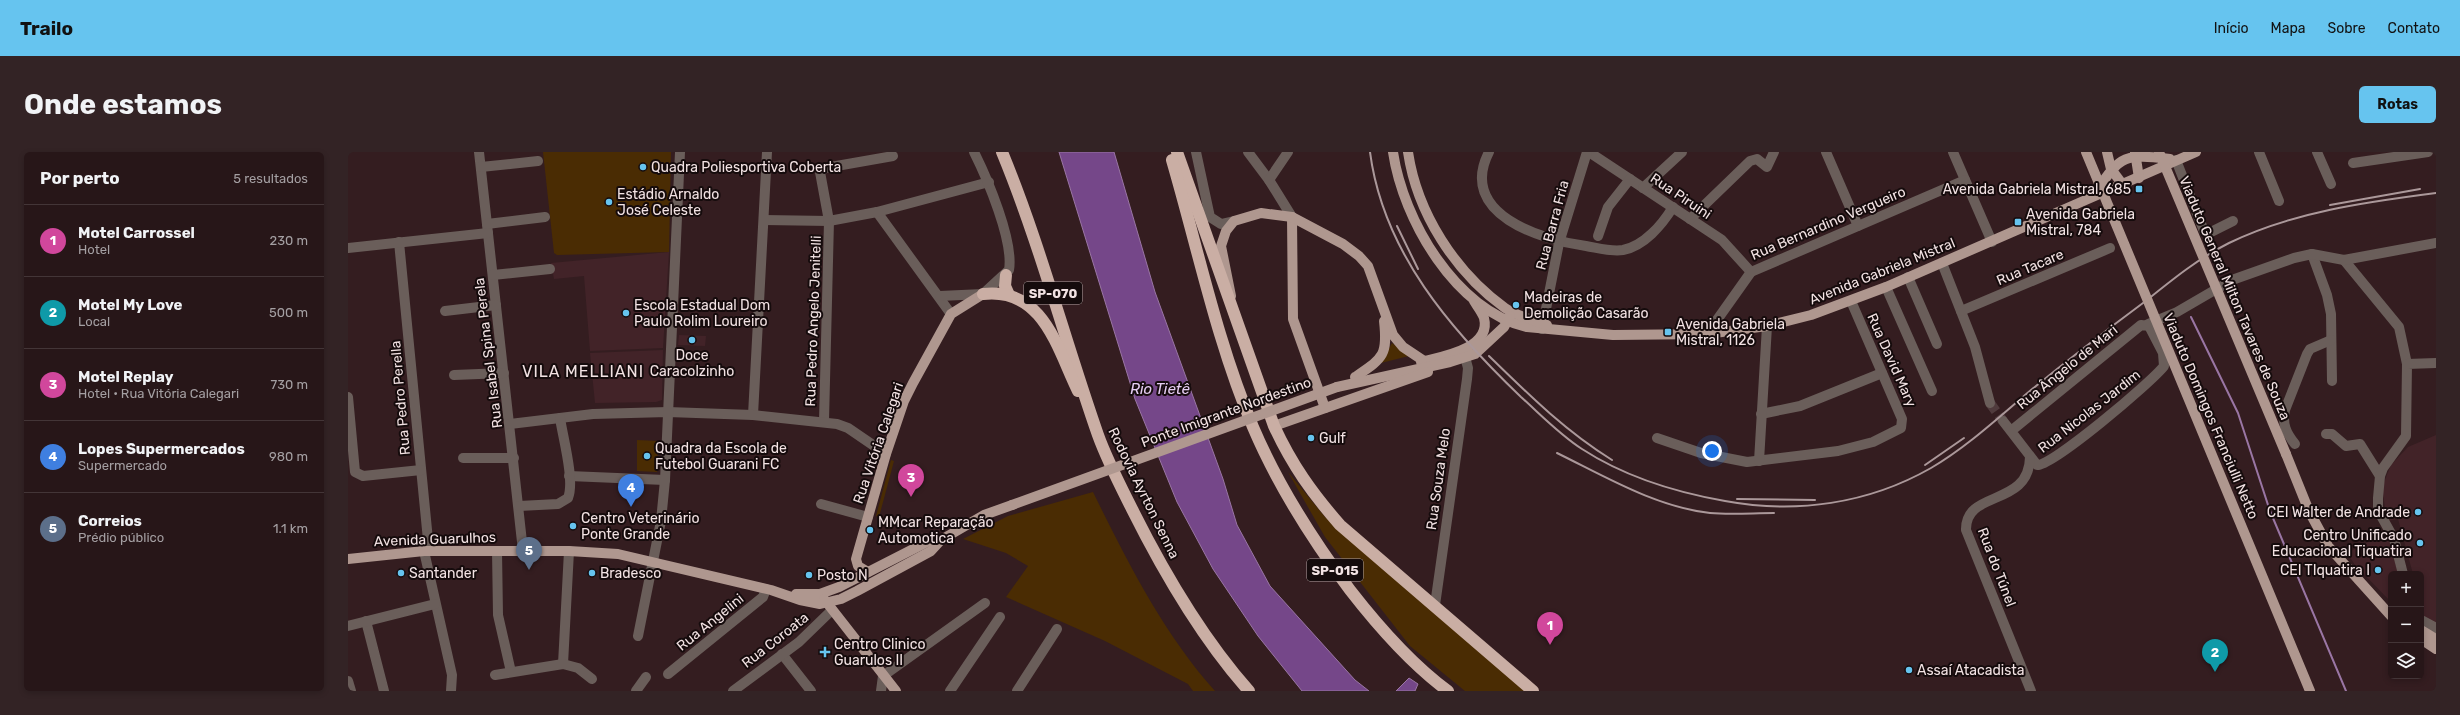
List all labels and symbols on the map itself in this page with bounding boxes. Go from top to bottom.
place label: Quadra Poliesportiva Coberta [651,159,841,176]
marker: Quadra Poliesportiva Coberta [638,162,648,172]
street label: Rua Piruini [1647,170,1715,223]
street label: Viaduto General Milton Tavares de Souza [2175,174,2294,423]
street label: Rua Barra Fria [1532,179,1573,272]
place label: Avenida Gabriela Mistral, 685 [1943,181,2131,198]
street label: Rua Bernardino Vergueiro [1748,183,1908,264]
marker: Avenida Gabriela Mistral, 685 [2134,184,2144,194]
place label: Estádio Arnaldo José Celeste [617,186,719,219]
marker: Estádio Arnaldo José Celeste [604,197,614,207]
place label: Avenida Gabriela Mistral, 784 [2026,206,2135,239]
marker: Avenida Gabriela Mistral, 784 [2013,217,2023,227]
street label: Avenida Gabriela Mistral [1807,234,1958,309]
street label: Rua Pedro Angelo Jenitelli [802,235,825,407]
street label: Rua Tacare [1994,246,2067,289]
street label: Rua Isabel Spina Perela [471,277,506,429]
road number: SP-070 [1024,282,1082,304]
place label: Madeiras de Demolição Casarão [1524,289,1649,322]
place label: Escola Estadual Dom Paulo Rolim Loureiro [634,297,770,330]
marker: Madeiras de Demolição Casarão [1511,300,1521,310]
marker: Escola Estadual Dom Paulo Rolim Loureiro [621,308,631,318]
street label: Rua David Mary [1863,311,1920,410]
street label: Viaduto Domingos Franciulli Netto [2159,311,2262,522]
place label: Avenida Gabriela Mistral, 1126 [1676,316,1785,349]
street label: Rua Ângelo de Mari [2013,321,2121,413]
marker: Avenida Gabriela Mistral, 1126 [1663,327,1673,337]
marker: Doce Caracolzinho [687,335,697,345]
street label: Rua Pedro Perella [387,340,414,456]
place label: Doce Caracolzinho [650,347,734,380]
district label: VILA MELLIANI [522,362,644,381]
street label: Rua Nicolas Jardim [2035,366,2144,457]
street label: Ponte Imigrante Nordestino [1139,374,1314,451]
street label: Rua Vitória Calegari [850,380,907,506]
water label: Rio Tietê [1130,380,1191,398]
street label: Rodovia Ayrton Senna [1104,425,1183,562]
street label: Rua Souza Melo [1423,427,1454,531]
place label: Gulf [1319,430,1346,447]
marker: Gulf [1306,433,1316,443]
place label: Quadra da Escola de Futebol Guarani FC [655,440,787,473]
your location [1702,441,1722,461]
marker: Quadra da Escola de Futebol Guarani FC [642,451,652,461]
pin: 3 [898,464,924,497]
pin: 4 [618,474,644,507]
place label: CEI Walter de Andrade [2267,504,2410,521]
marker: CEI Walter de Andrade [2413,507,2423,517]
place label: Centro Veterinário Ponte Grande [581,510,700,543]
place label: MMcar Reparação Automotica [878,514,994,547]
marker: Centro Veterinário Ponte Grande [568,521,578,531]
marker: MMcar Reparação Automotica [865,525,875,535]
street label: Rua do Túnel [1974,525,2019,609]
place label: Centro Unificado Educacional Tiquatira [2272,527,2412,560]
street label: Avenida Guarulhos [374,529,496,550]
pin: 5 [516,537,542,570]
marker: Centro Unificado Educacional Tiquatira [2415,538,2425,548]
road number: SP-015 [1307,559,1363,581]
place label: CEI TIquatira I [2280,562,2370,579]
place label: Santander [409,565,478,582]
place label: Bradesco [600,565,661,582]
marker: CEI TIquatira I [2373,565,2383,575]
place label: Posto N [817,567,868,584]
marker: Santander [396,568,406,578]
marker: Bradesco [587,568,597,578]
marker: Posto N [804,570,814,580]
street label: Rua Angelini [673,590,747,655]
street label: Rua Coroata [738,609,812,672]
pin: 1 [1537,612,1563,645]
place label: Centro Clinico Guarulos II [834,636,925,669]
pin: 2 [2202,639,2228,672]
marker: Centro Clinico Guarulos II [819,646,831,658]
place label: Assaí Atacadista [1917,662,2025,679]
marker: Assaí Atacadista [1904,665,1914,675]

